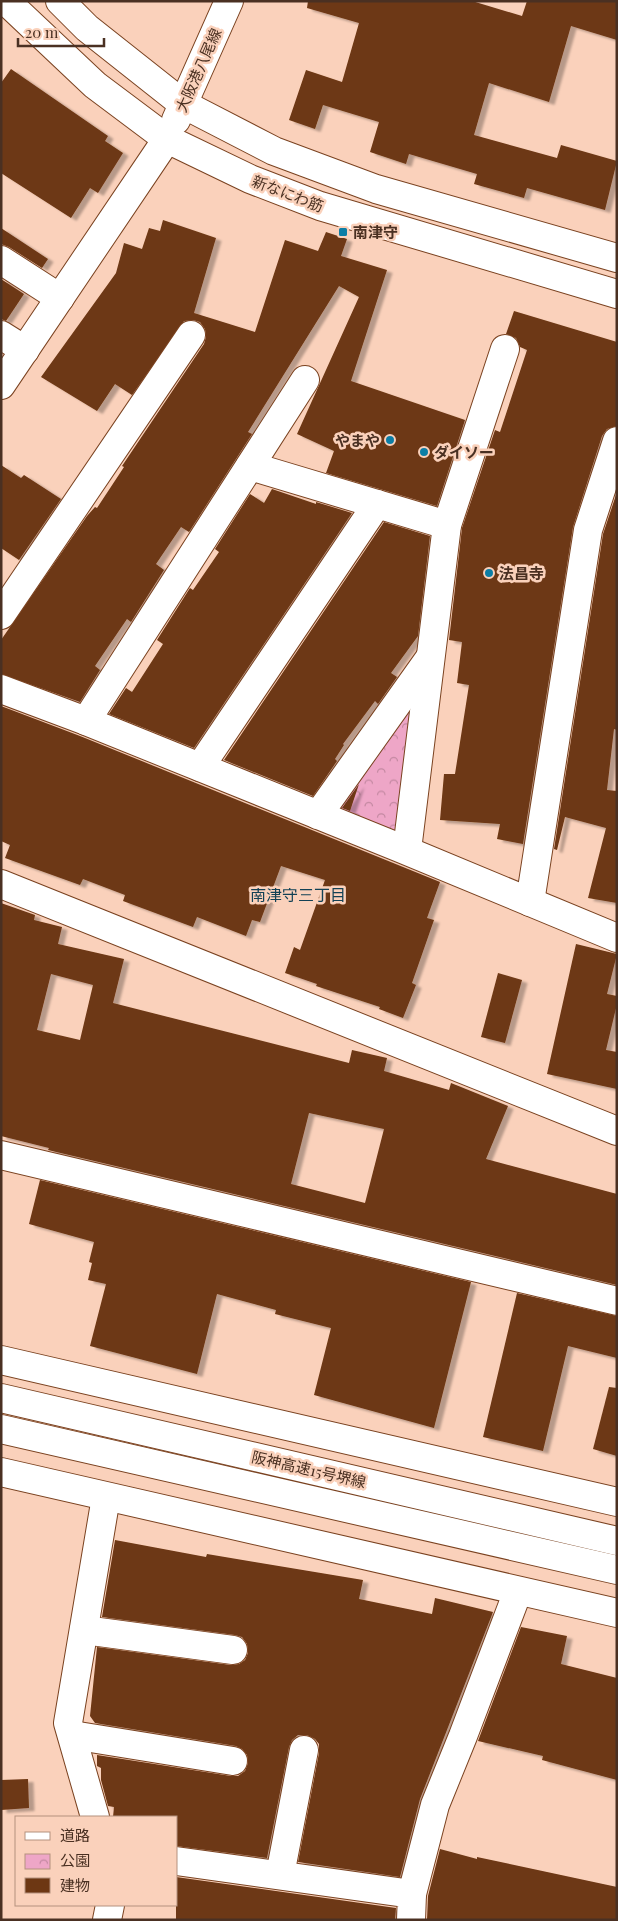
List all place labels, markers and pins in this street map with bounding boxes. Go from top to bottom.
place label: 南津守 [353,222,398,242]
marker: 南津守 [337,226,349,238]
place label: やまや [335,430,380,450]
marker: やまや [384,434,396,446]
place label: ダイソー [434,442,494,462]
marker: ダイソー [418,446,430,458]
place label: 法昌寺 [499,563,544,583]
marker: 法昌寺 [483,567,495,579]

